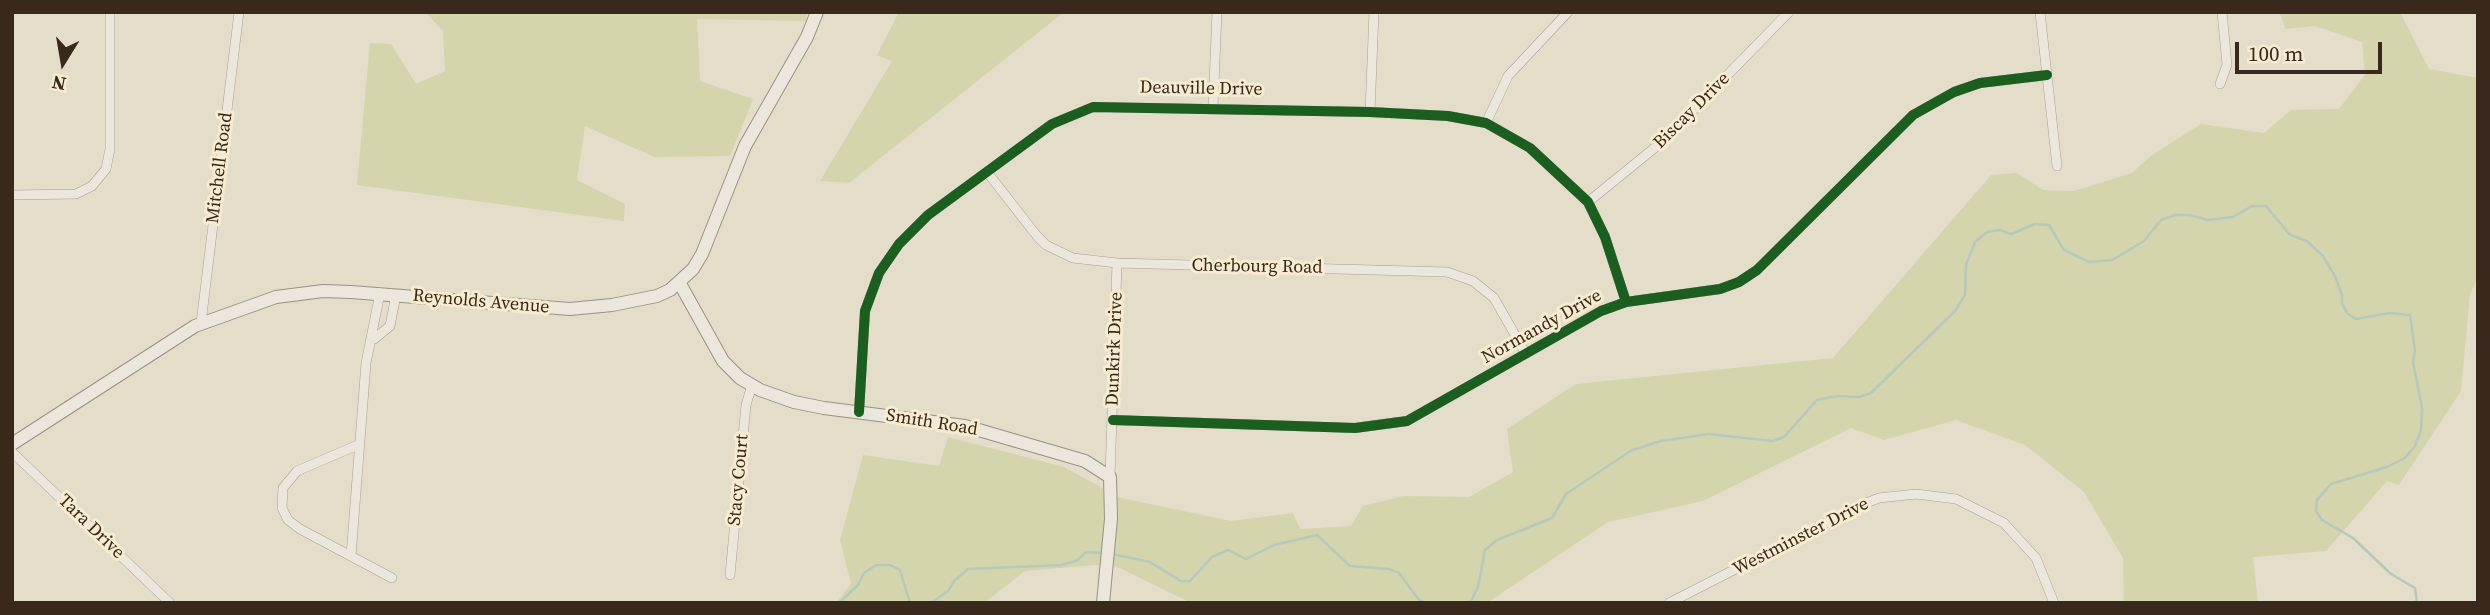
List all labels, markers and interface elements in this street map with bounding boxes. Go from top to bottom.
north arrow [28,28,98,98]
scale bar [2238,28,2385,72]
text: 100 m [2248,39,2303,68]
street label: Biscay Drive [1649,68,1735,154]
text: N [50,70,68,98]
street label: Deauville Drive [1139,77,1263,101]
street label: Mitchell Road [202,111,238,225]
street label: Cherbourg Road [1191,255,1323,279]
street label: Reynolds Avenue [412,285,550,319]
street label: Normandy Drive [1478,285,1606,369]
street label: Dunkirk Drive [1102,292,1128,406]
street label: Smith Road [885,405,979,441]
street label: Stacy Court [724,433,754,527]
street label: Tara Drive [54,490,128,564]
street label: Westminster Drive [1730,493,1872,581]

